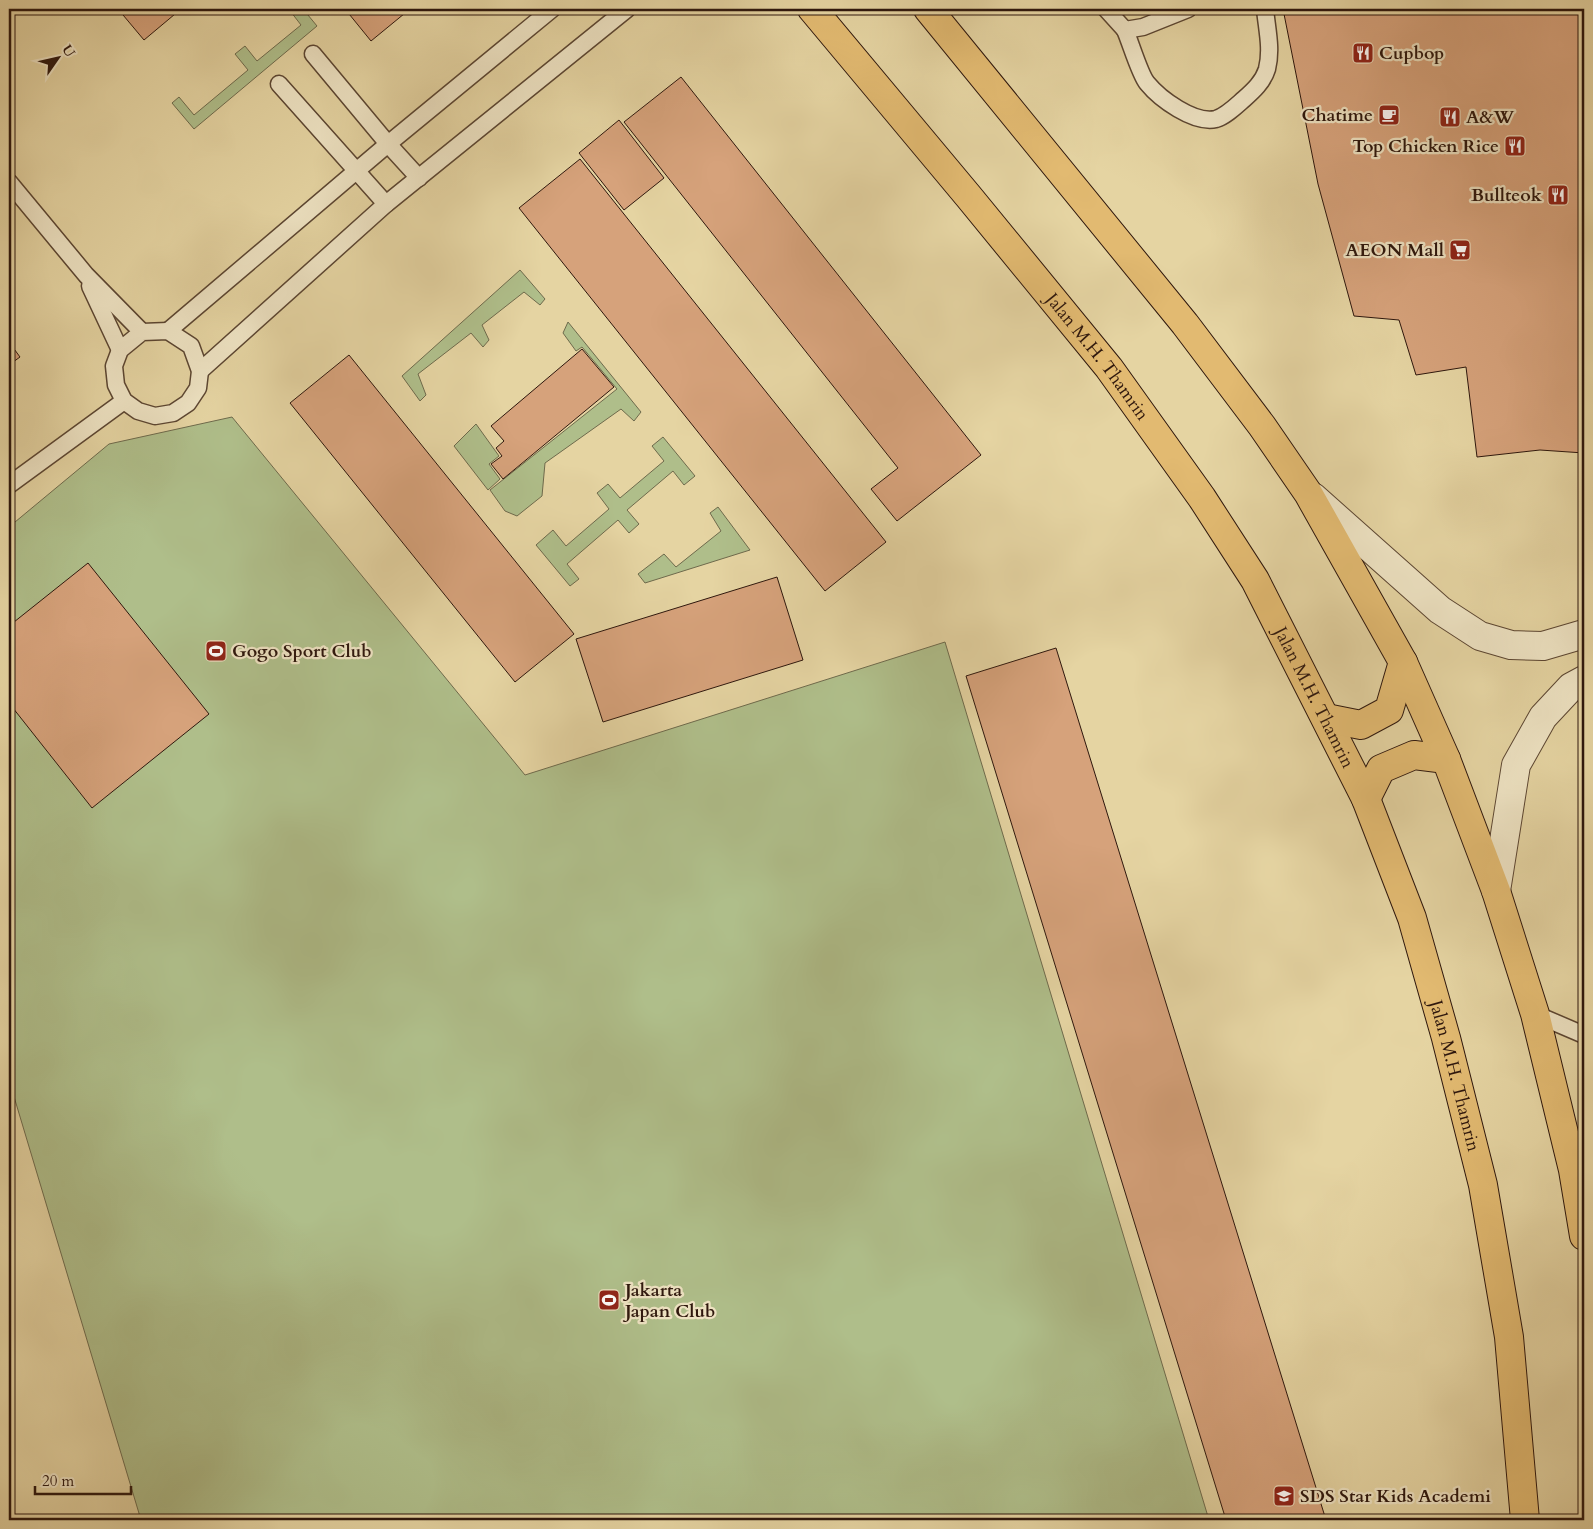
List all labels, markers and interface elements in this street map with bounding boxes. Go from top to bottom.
north arrow [32,32,82,82]
text: U [57,41,80,62]
restaurant icon: Cupbop [1351,41,1375,65]
place label: Cupbop [1379,41,1444,66]
place label: Chatime [1301,103,1373,128]
cafe icon: Chatime [1377,103,1401,127]
restaurant icon: A&W [1438,105,1462,129]
place label: A&W [1466,105,1515,130]
place label: Top Chicken Rice [1352,134,1499,159]
restaurant icon: Top Chicken Rice [1503,134,1527,158]
place label: Bullteok [1471,183,1543,208]
restaurant icon: Bullteok [1546,183,1570,207]
place label: AEON Mall [1346,238,1444,263]
supermarket icon: AEON Mall [1448,238,1472,262]
street label: Jalan M.H. Thamrin [1038,286,1155,426]
street label: Jalan M.H. Thamrin [1266,620,1361,773]
sports icon: Gogo Sport Club [204,639,228,663]
place label: Gogo Sport Club [232,639,372,664]
street label: Jalan M.H. Thamrin [1422,994,1486,1155]
place label: Jakarta Japan Club [622,1278,715,1324]
sports icon: Jakarta Japan Club [597,1288,621,1312]
scale bar [35,1464,131,1496]
text: 20 m [42,1471,74,1491]
school or university icon: SDS Star Kids Academi [1272,1484,1296,1508]
place label: SDS Star Kids Academi [1300,1484,1491,1509]

